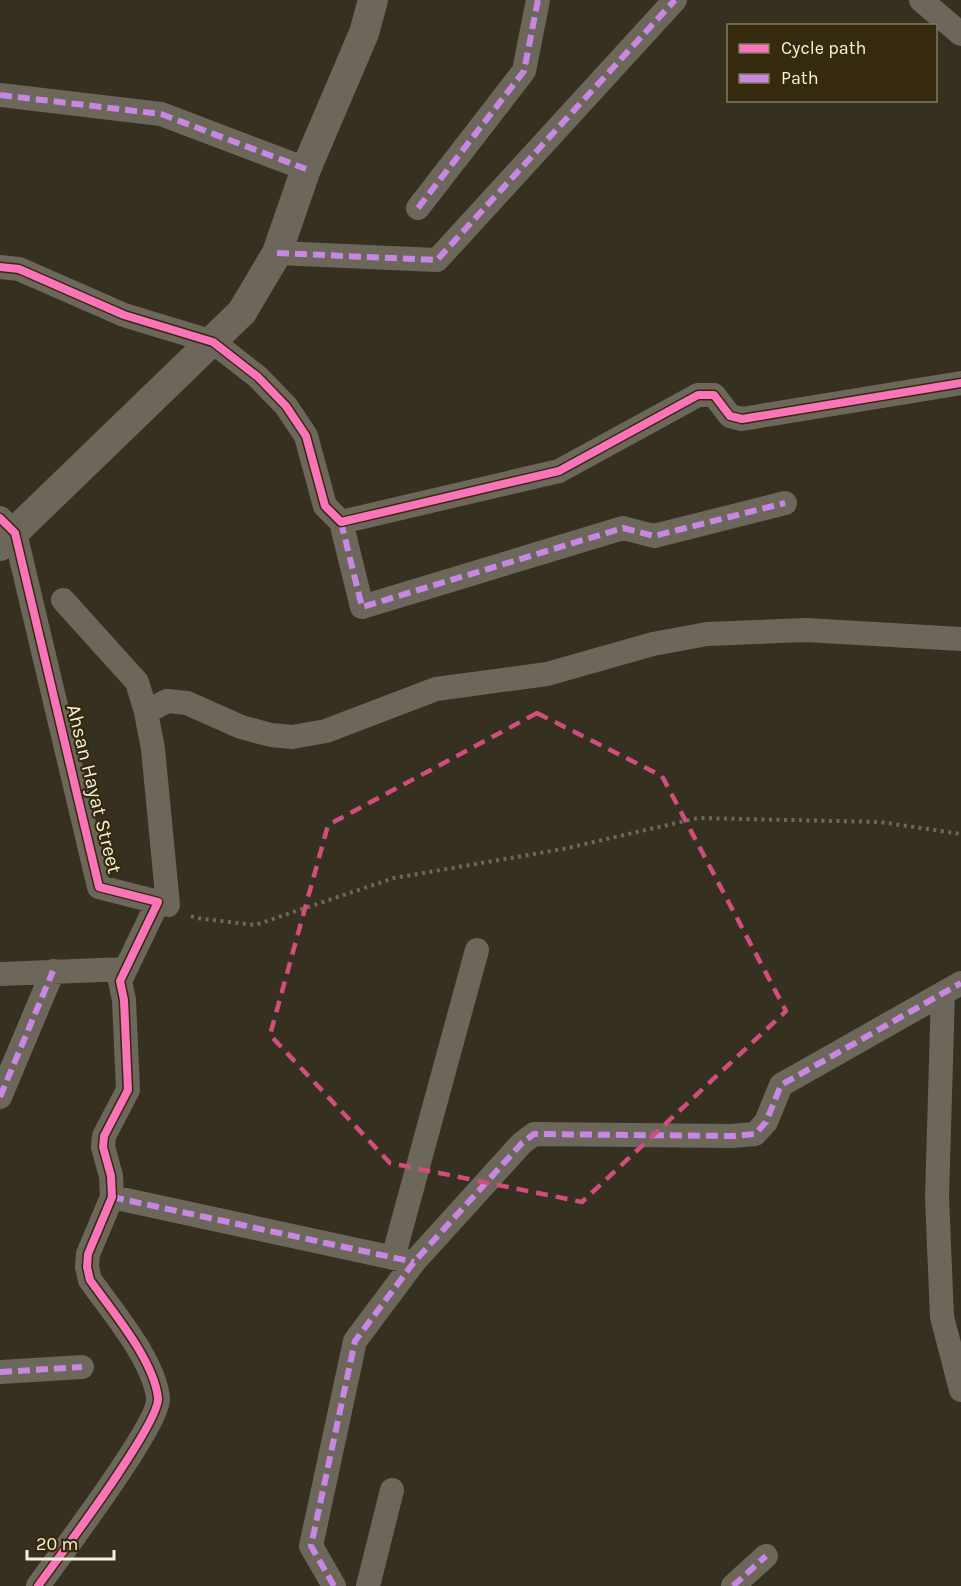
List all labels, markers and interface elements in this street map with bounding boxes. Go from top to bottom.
legend [727,24,937,102]
text: Cycle path [781,37,866,59]
text: Path [781,67,819,89]
street label: Ahsan Hayat Street [62,702,126,877]
scale bar [27,1523,114,1561]
text: 20 m [36,1533,78,1555]

